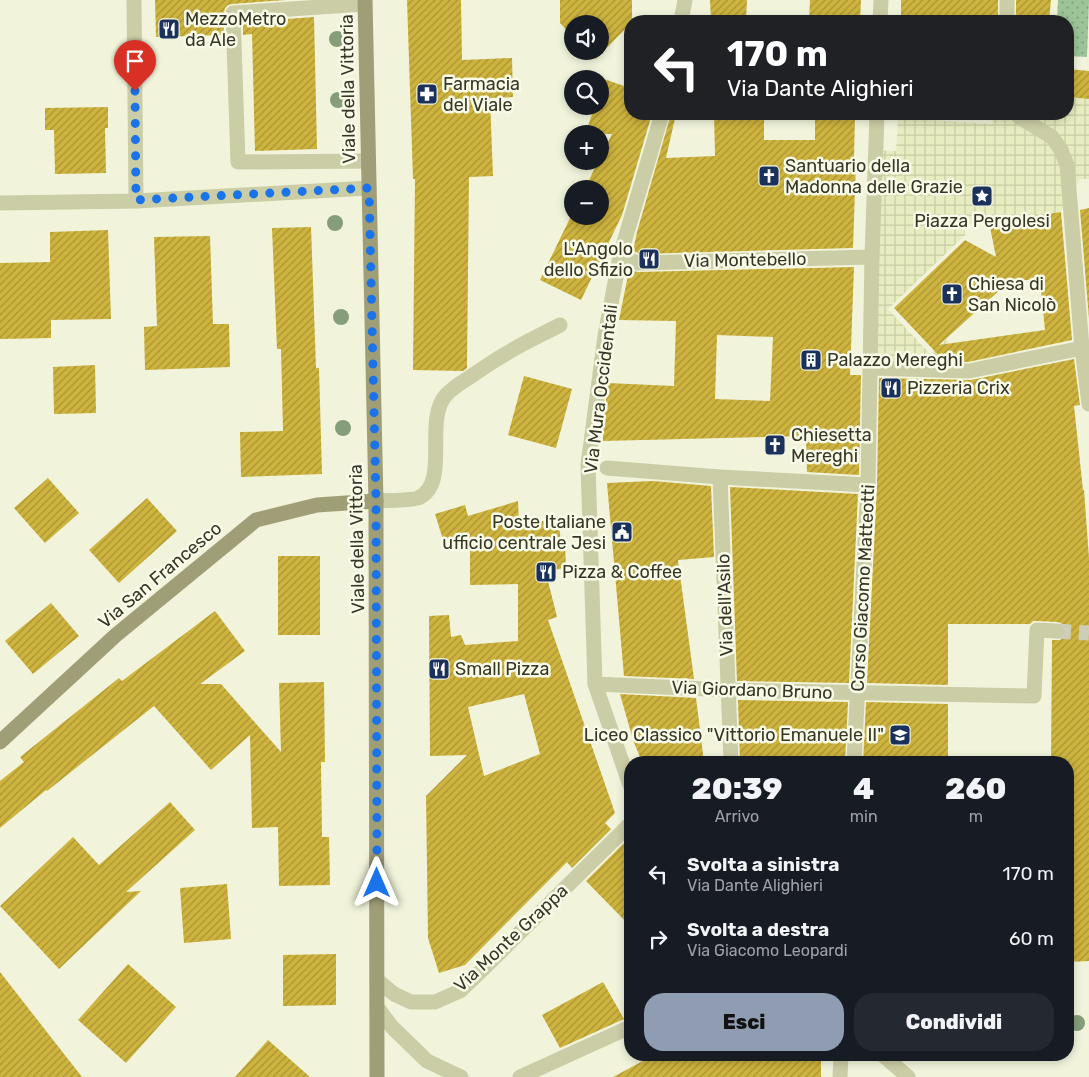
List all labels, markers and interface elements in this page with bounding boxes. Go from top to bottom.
place label: MezzoMetro da Ale [185,8,286,51]
street label: Viale della Vittoria [336,14,360,164]
map controls [564,15,609,225]
button: sound [564,15,609,60]
restaurant icon: MezzoMetro da Ale [157,17,181,41]
text: 170 m [727,33,828,75]
icon: left [644,35,709,100]
pin [114,40,156,91]
icon: arrive [121,47,149,75]
button: search [564,70,609,115]
place label: Farmacia del Viale [443,73,520,116]
text: Via Dante Alighieri [727,75,914,102]
pharmacy icon: Farmacia del Viale [415,82,439,106]
button: + [564,125,609,170]
place label: Santuario della Madonna delle Grazie [785,155,963,198]
church icon: Santuario della Madonna delle Grazie [757,164,781,188]
button: − [564,180,609,225]
place icon: Piazza Pergolesi [970,184,994,208]
place label: Piazza Pergolesi [914,210,1050,232]
place label: L'Angolo dello Sfizio [544,238,633,281]
restaurant icon: L'Angolo dello Sfizio [637,247,661,271]
street label: Via Montebello [683,248,807,272]
place label: Chiesa di San Nicolò [968,273,1056,316]
church icon: Chiesa di San Nicolò [940,282,964,306]
street label: Via Mura Occidentali [580,303,622,475]
building icon: Palazzo Mereghi [799,348,823,372]
place label: Palazzo Mereghi [827,349,963,371]
restaurant icon: Pizzeria Crix [879,376,903,400]
place label: Pizzeria Crix [907,377,1010,399]
place label: Chiesetta Mereghi [791,424,872,467]
church icon: Chiesetta Mereghi [763,433,787,457]
street label: Viale della Vittoria [345,464,369,614]
street label: Corso Giacomo Matteotti [847,484,879,692]
place label: Poste Italiane ufficio centrale Jesi [442,511,606,554]
street label: Via San Francesco [94,517,226,633]
public building icon: Poste Italiane ufficio centrale Jesi [610,520,634,544]
street label: Via dell'Asilo [712,553,738,657]
restaurant icon: Pizza & Coffee [534,560,558,584]
place label: Pizza & Coffee [562,561,682,583]
restaurant icon: Small Pizza [427,657,451,681]
place label: Small Pizza [455,658,549,680]
street label: Via Giordano Bruno [671,676,833,704]
school or university icon: Liceo Classico "Vittorio Emanuele II" [888,723,912,747]
place label: Liceo Classico "Vittorio Emanuele II" [584,724,884,746]
text: 20:39 [691,771,782,807]
text: 4 [853,771,874,807]
text: 260 [945,771,1007,807]
text: Arrivo [715,807,759,826]
text: min [850,807,878,826]
text: m [969,807,983,826]
text: Svolta a sinistra [687,853,840,876]
position arrow [350,856,402,908]
icon: left [644,860,672,888]
text: 170 m [1003,862,1054,885]
text: Via Dante Alighieri [687,876,823,895]
street label: Via Monte Grappa [450,880,572,996]
text: Svolta a destra [687,918,829,941]
icon: right [644,925,672,953]
text: 60 m [1009,927,1054,950]
text: Via Giacomo Leopardi [687,941,848,960]
button: Esci [644,993,844,1051]
button: Condividi [854,993,1054,1051]

